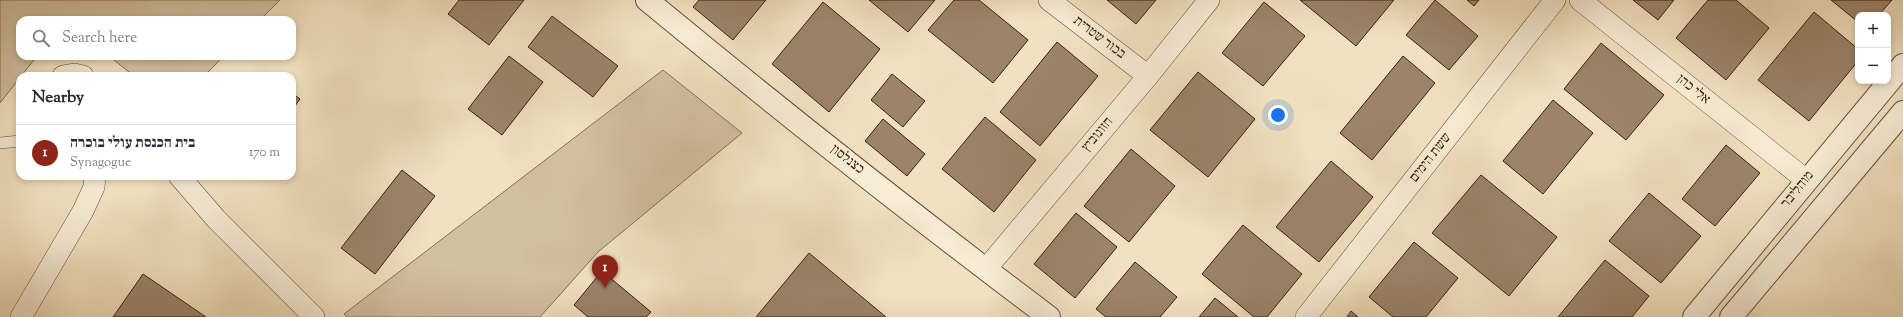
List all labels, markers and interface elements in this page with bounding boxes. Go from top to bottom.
street label: בכור שטרית [1069,12,1130,65]
map controls [1855,12,1891,84]
button: + [1855,12,1891,48]
search box [16,16,296,60]
icon: search [30,27,52,49]
text: Search here [62,28,137,49]
button: − [1855,48,1891,84]
street label: אלי כהן [1672,70,1714,110]
text: Nearby [32,86,84,110]
your location [1268,105,1288,125]
street label: חזונוביץ [1077,113,1119,157]
street label: ששת הימים [1405,129,1457,187]
text: בית הכנסת עולי בוכרה [70,133,195,154]
street label: כצנלסון [826,140,868,180]
text: 1 [43,144,47,162]
text: 170 m [249,144,280,162]
text: Synagogue [70,154,131,172]
street label: מוהליבר [1777,167,1819,213]
pin: 1 [592,255,618,288]

